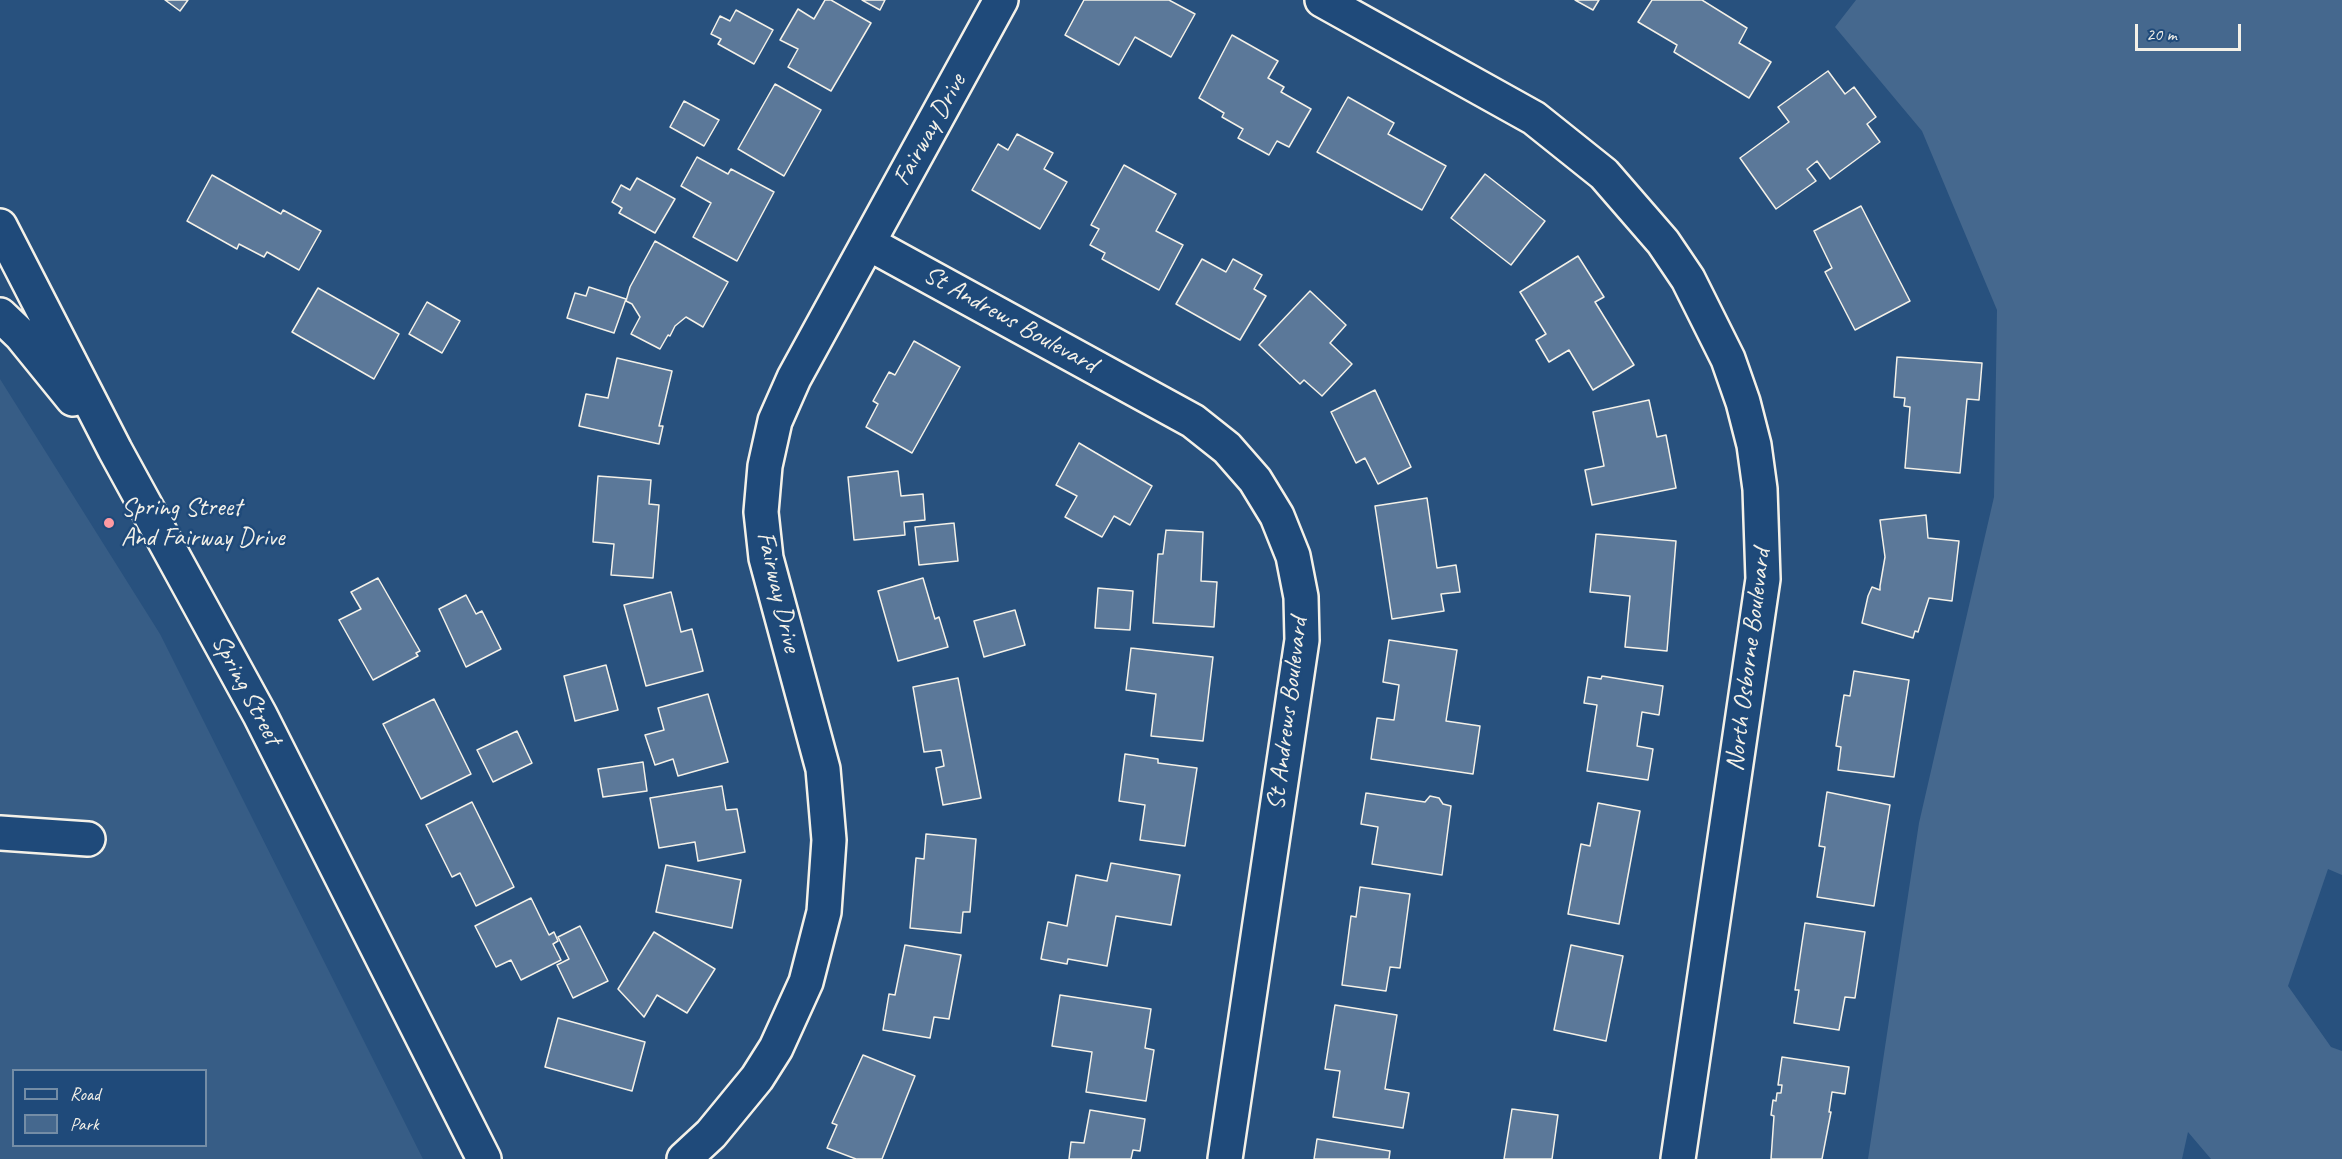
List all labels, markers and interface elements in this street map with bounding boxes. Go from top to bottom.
scale bar [2138,12,2244,50]
text: 20 m [2146,23,2177,45]
street label: Fairway Drive [887,69,973,191]
street label: St Andrews Boulevard [918,259,1102,381]
place label: Spring Street And Fairway Drive [121,492,285,554]
marker: Spring Street And Fairway Drive [102,516,116,530]
street label: Fairway Drive [749,529,807,655]
street label: North Osborne Boulevard [1720,547,1778,773]
street label: St Andrews Boulevard [1261,616,1315,812]
street label: Spring Street [204,629,288,751]
legend [12,1069,207,1147]
text: Road [70,1083,100,1105]
text: Park [70,1113,99,1135]

